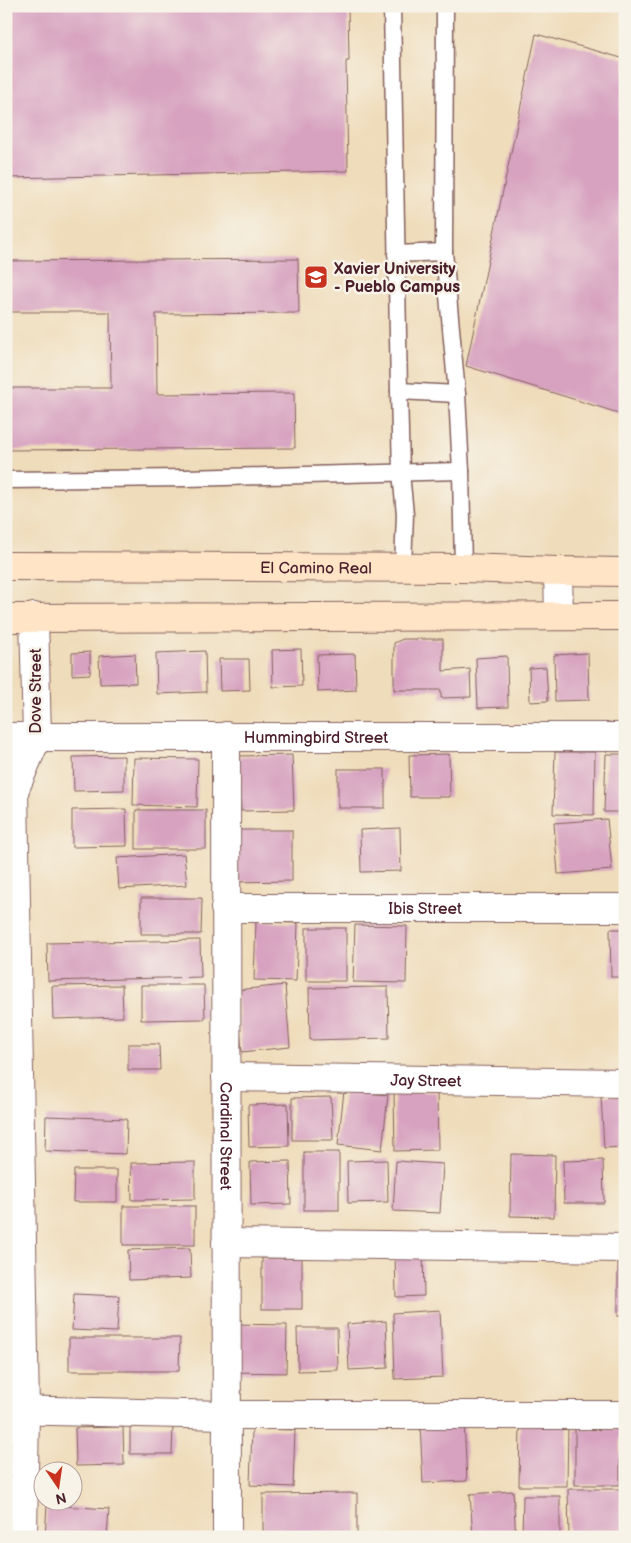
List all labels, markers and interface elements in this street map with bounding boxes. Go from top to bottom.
place label: Xavier University - Pueblo Campus [334,260,460,297]
school or university icon: Xavier University - Pueblo Campus [303,264,329,290]
street label: El Camino Real [260,559,372,579]
street label: Dove Street [27,648,46,734]
street label: Hummingbird Street [244,729,388,748]
street label: Ibis Street [388,900,462,919]
street label: Jay Street [390,1071,462,1092]
street label: Cardinal Street [215,1082,235,1190]
north arrow [32,1460,82,1510]
text: N [54,1489,68,1508]

